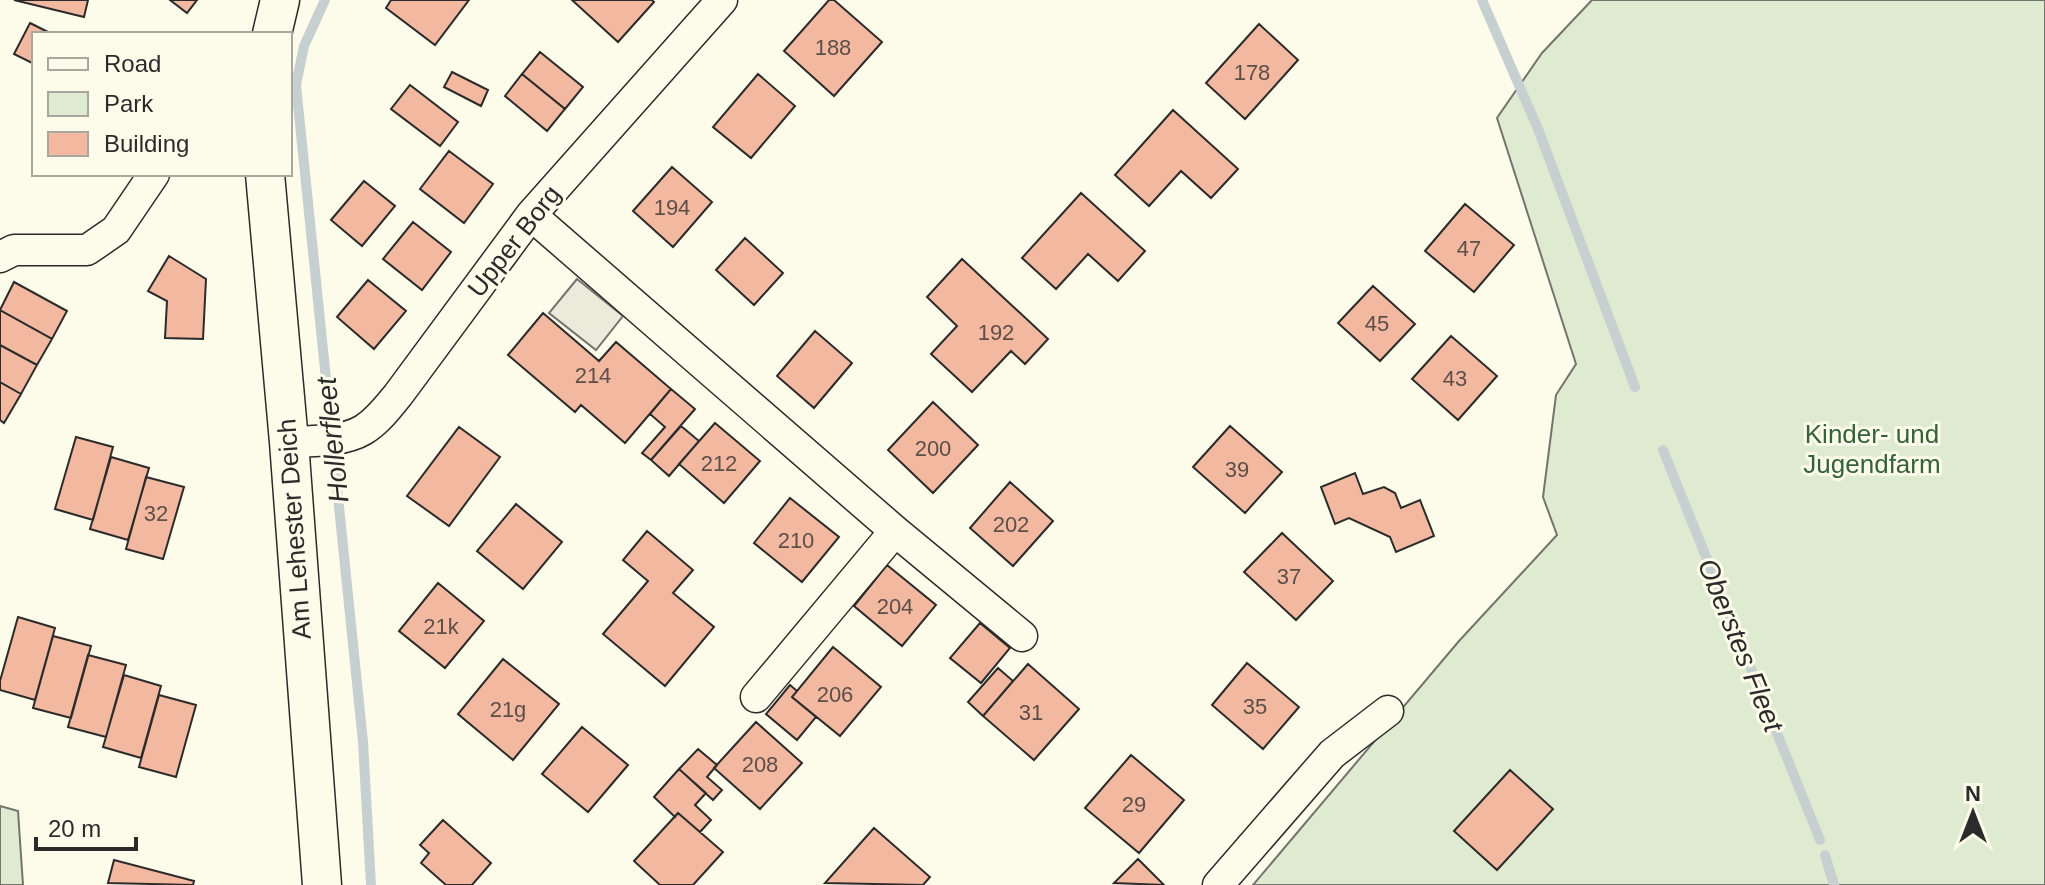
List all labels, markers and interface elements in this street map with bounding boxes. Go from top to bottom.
legend [32,32,292,176]
house number: 188 [815,35,851,60]
text: Road [104,50,161,77]
house number: 178 [1234,60,1270,85]
text: Park [104,90,154,117]
text: Building [104,130,189,157]
street label: Upper Borg [461,179,567,303]
house number: 194 [654,195,690,220]
house number: 47 [1457,236,1481,261]
house number: 45 [1365,311,1389,336]
house number: 192 [978,320,1014,345]
house number: 214 [575,363,611,388]
house number: 43 [1443,366,1467,391]
water label: Hollerfleet [310,374,355,504]
street label: Am Lehester Deich [271,418,317,640]
park label: Kinder- und Jugendfarm [1803,419,1941,479]
house number: 200 [915,436,951,461]
house number: 212 [701,451,737,476]
house number: 39 [1225,457,1249,482]
house number: 32 [144,501,168,526]
house number: 202 [993,512,1029,537]
house number: 210 [778,528,814,553]
water label: Oberstes Fleet [1692,554,1790,737]
house number: 37 [1277,564,1301,589]
house number: 204 [877,594,913,619]
house number: 21k [423,614,460,639]
house number: 206 [817,682,853,707]
house number: 35 [1243,694,1267,719]
house number: 21g [490,697,526,722]
house number: 31 [1019,700,1043,725]
house number: 208 [742,752,778,777]
north arrow [1933,773,2013,853]
text: N [1965,781,1981,806]
house number: 29 [1122,792,1146,817]
scale bar [36,801,136,851]
text: 20 m [48,815,101,842]

